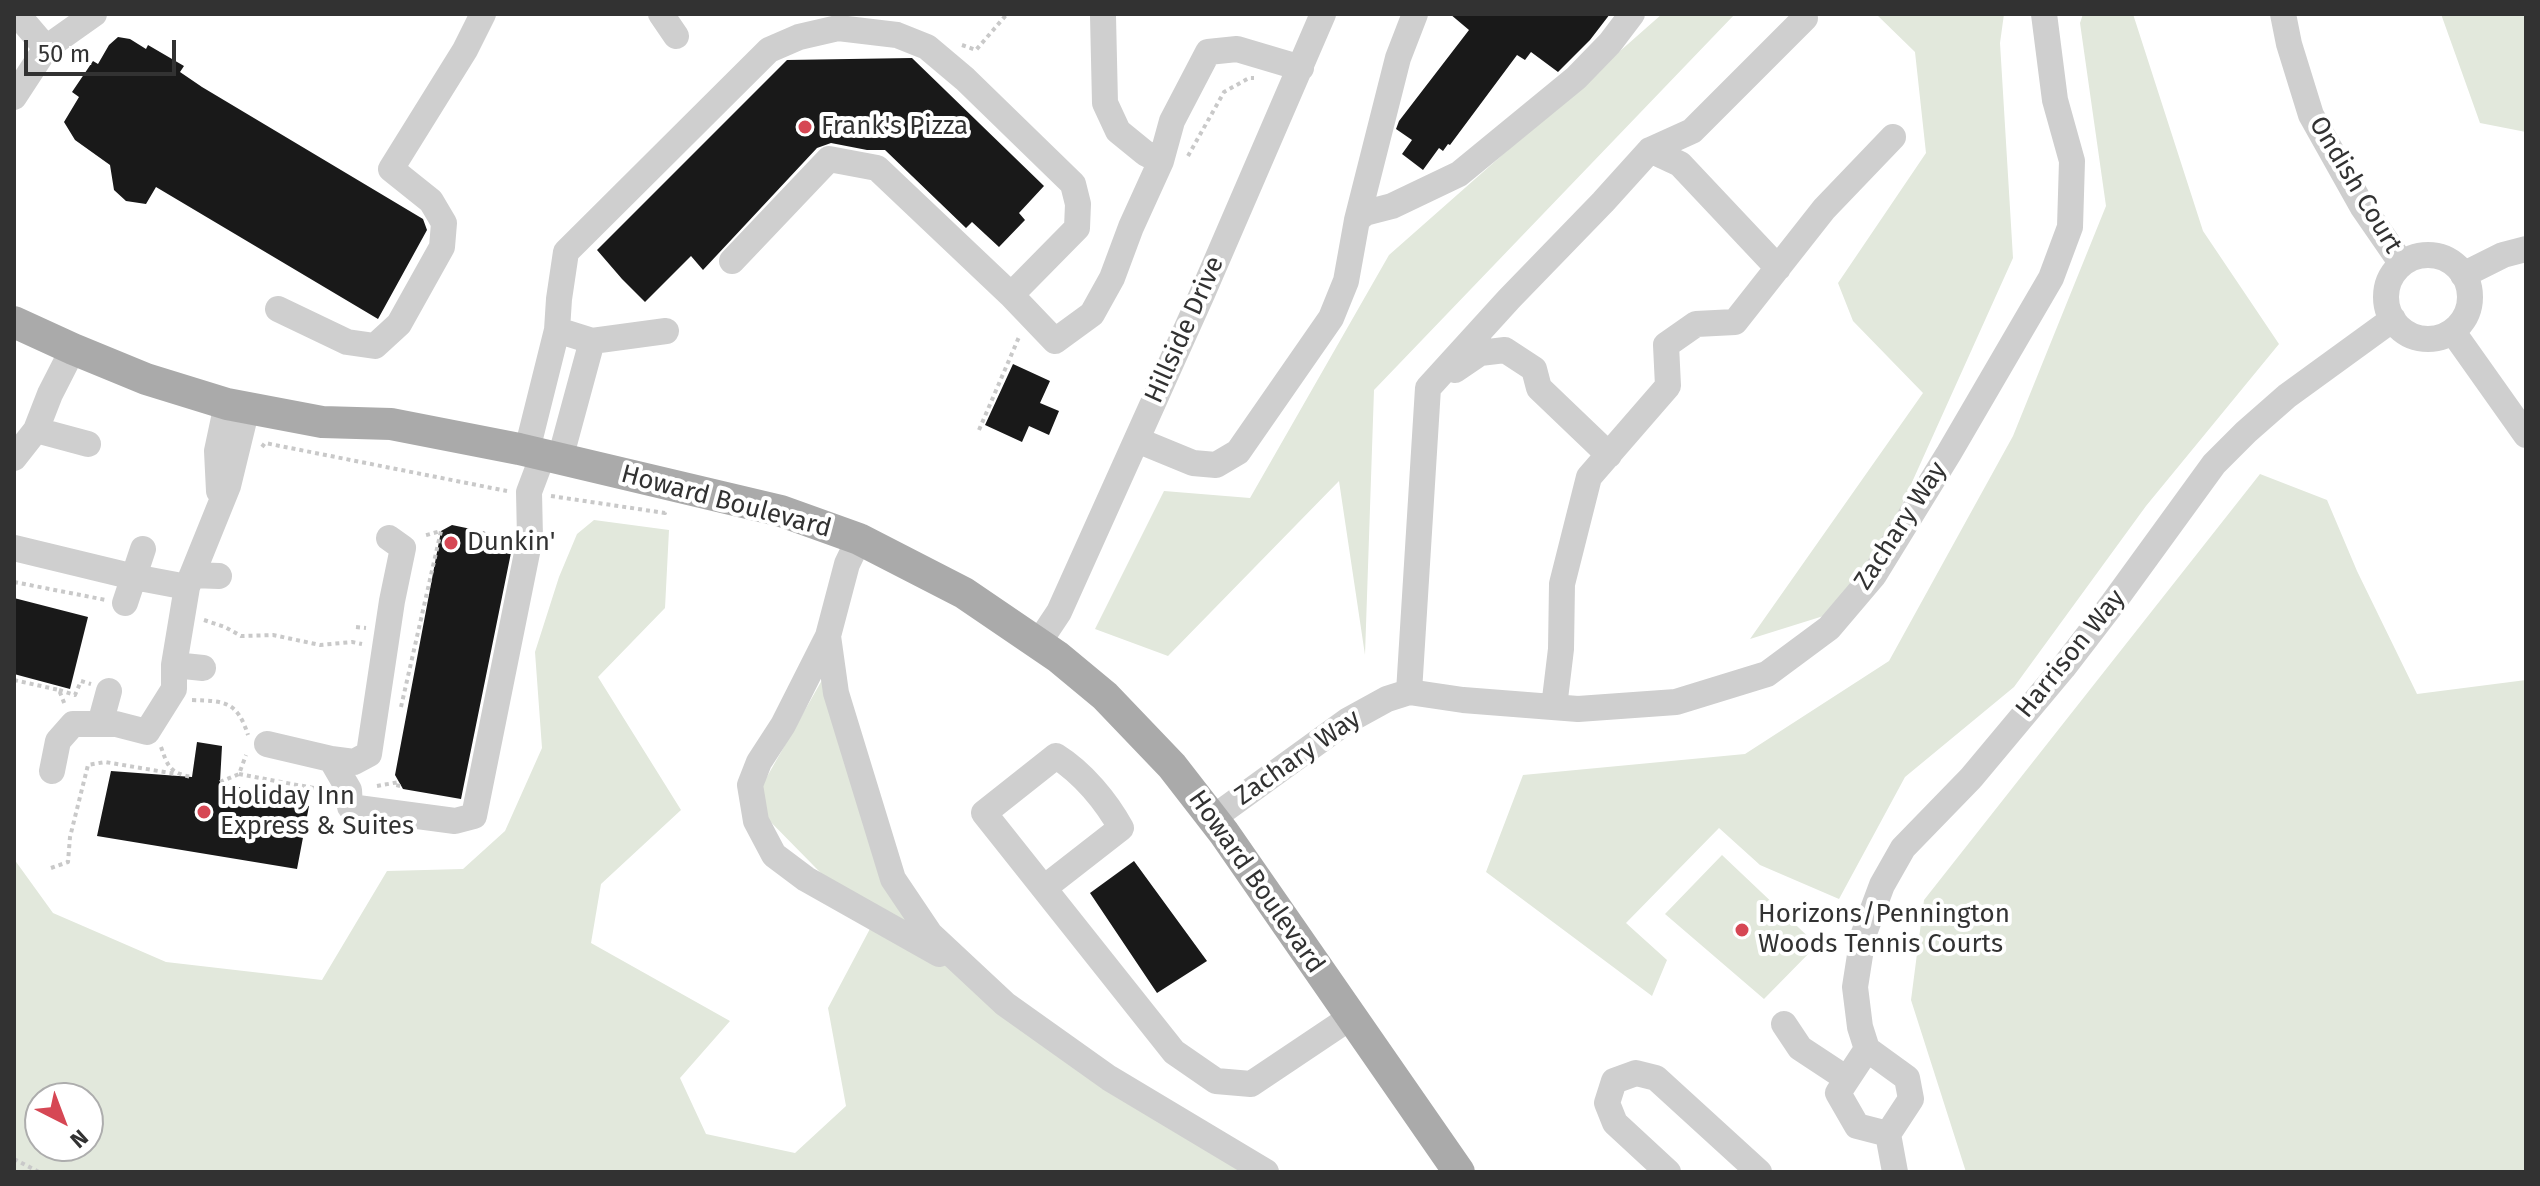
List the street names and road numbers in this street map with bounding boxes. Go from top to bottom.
street label: Ondish Court [2302,111,2408,259]
street label: Hillside Drive [1139,252,1231,408]
street label: Zachary Way [1848,456,1954,596]
street label: Howard Boulevard [618,459,834,545]
street label: Harrison Way [2010,584,2132,724]
street label: Zachary Way [1229,703,1367,813]
street label: Howard Boulevard [1181,785,1331,979]

